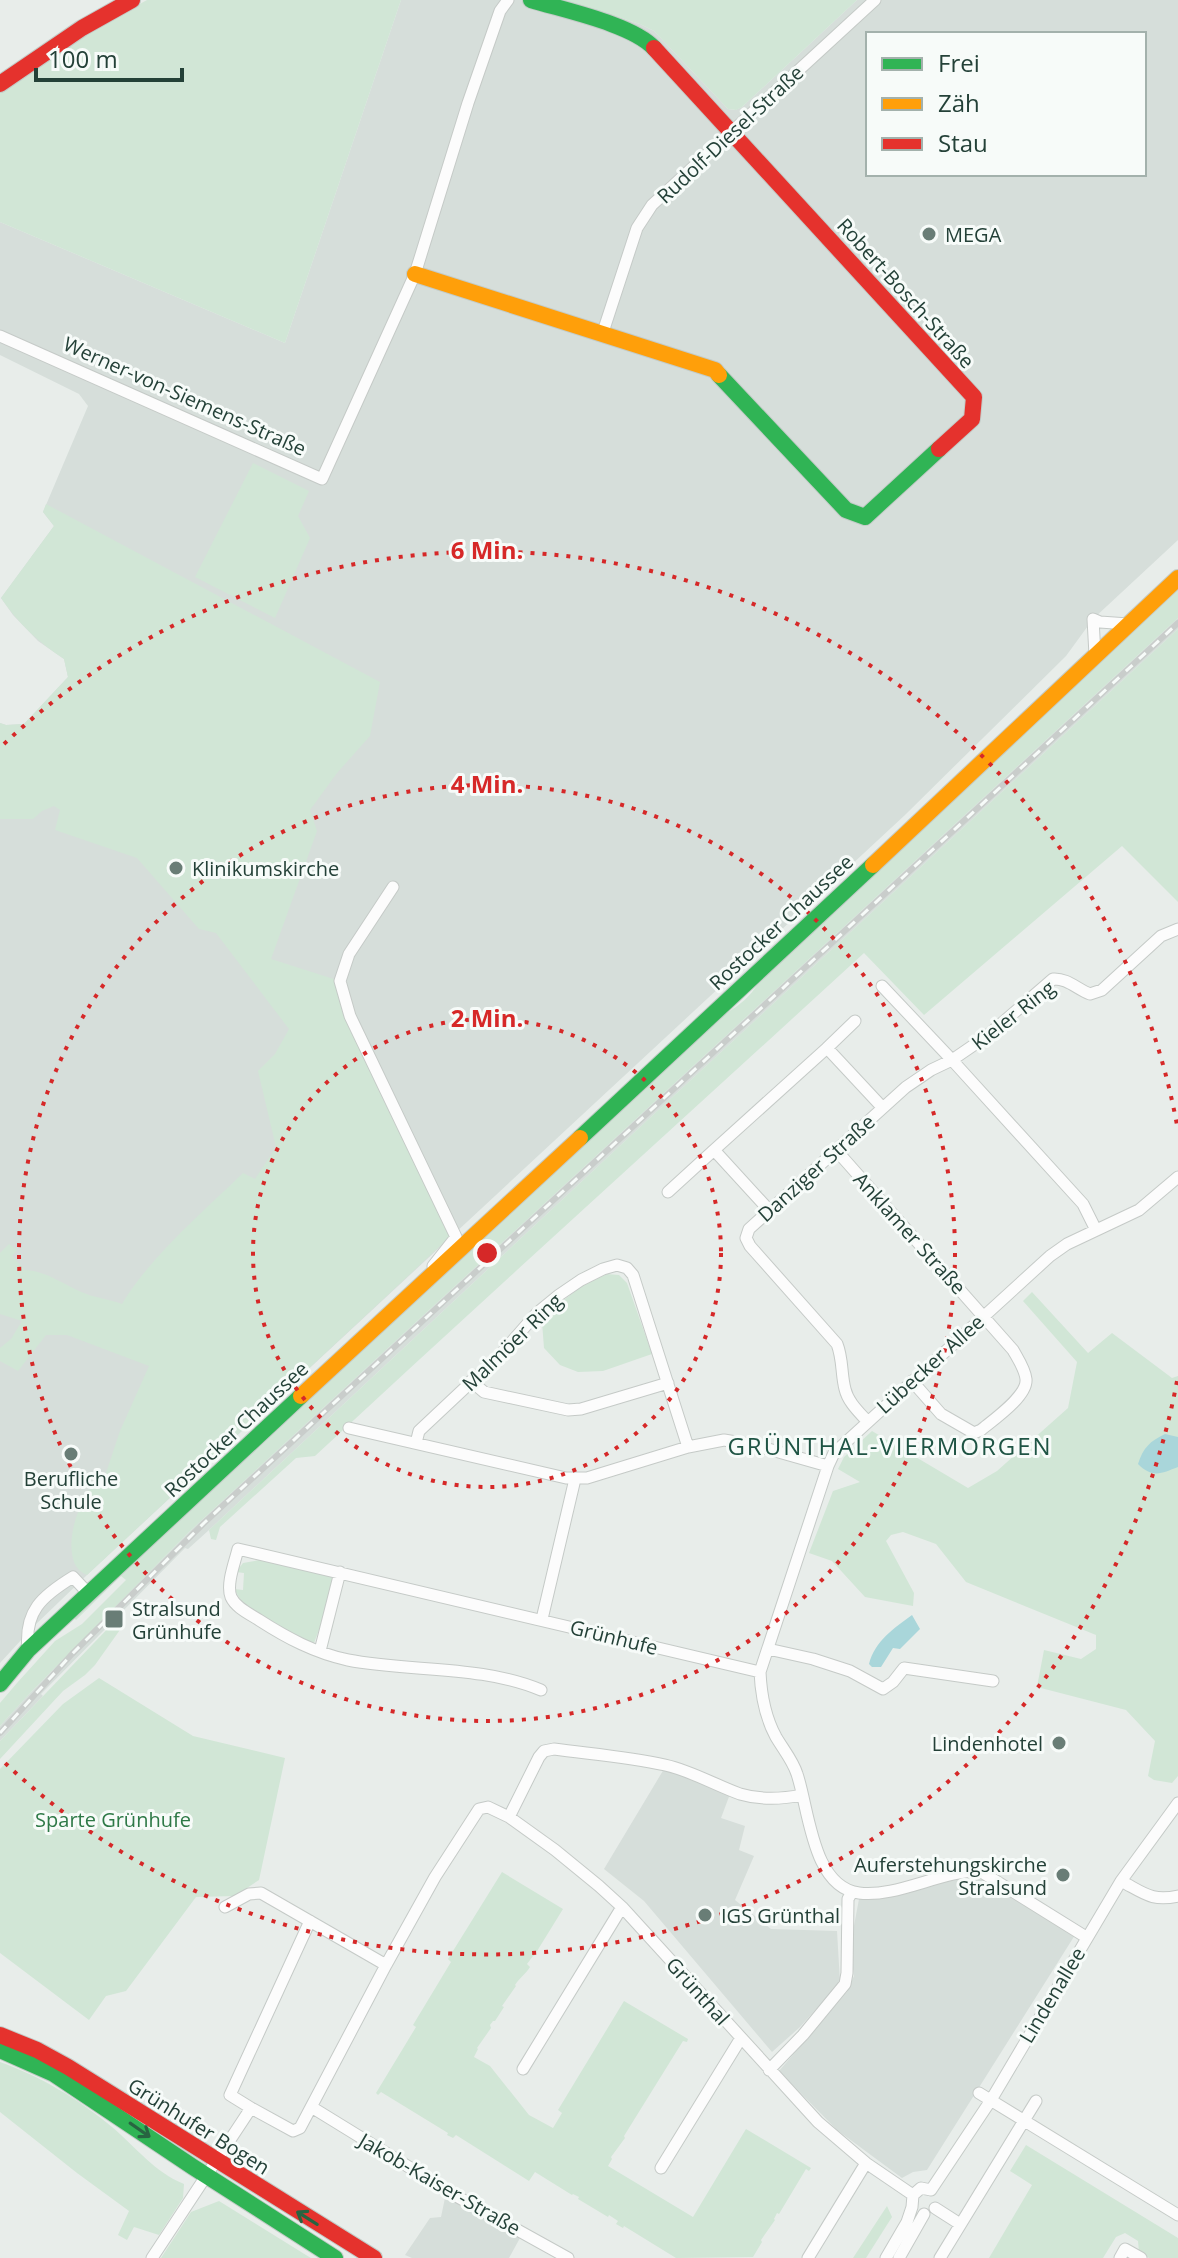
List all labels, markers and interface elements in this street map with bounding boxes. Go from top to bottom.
scale bar [36,32,182,82]
legend [866,32,1146,176]
text: 100 m [48,42,118,75]
text: Frei [938,46,980,79]
street label: Rudolf-Diesel-Straße [651,59,809,209]
text: Zäh [938,86,980,119]
text: Stau [938,126,988,159]
street label: Robert-Bosch-Straße [831,212,981,374]
place label: MEGA [945,221,1002,248]
marker: MEGA [920,225,938,243]
street label: Werner-von-Siemens-Straße [59,330,311,462]
text: 6 Min. [451,533,523,566]
text: 4 Min. [451,767,523,800]
street label: Rostocker Chaussee [703,848,859,996]
place label: Klinikumskirche [192,855,339,882]
marker: Klinikumskirche [167,859,185,877]
street label: Kieler Ring [966,974,1060,1056]
text: 2 Min. [451,1001,523,1034]
street label: Danziger Straße [752,1108,880,1228]
street label: Anklamer Straße [848,1166,972,1300]
centre of rings [473,1239,501,1267]
street label: Malmöer Ring [456,1287,568,1397]
street label: Lübecker Allee [870,1308,990,1420]
street label: Rostocker Chaussee [158,1355,314,1503]
district label: GRÜNTHAL-VIERMORGEN [727,1429,1053,1462]
marker: Berufliche Schule [62,1445,80,1463]
place label: Berufliche Schule [24,1465,118,1515]
place label: Stralsund Grünhufe [132,1595,222,1645]
marker: Stralsund Grünhufe [103,1608,125,1630]
street label: Grünhufe [567,1613,661,1661]
place label: Lindenhotel [932,1730,1043,1757]
marker: Lindenhotel [1050,1734,1068,1752]
park label: Sparte Grünhufe [35,1806,191,1833]
place label: Auferstehungskirche Stralsund [854,1851,1047,1901]
marker: Auferstehungskirche Stralsund [1054,1866,1072,1884]
place label: IGS Grünthal [721,1902,840,1929]
marker: IGS Grünthal [696,1906,714,1924]
street label: Lindenallee [1013,1942,1091,2048]
street label: Grünthal [660,1951,736,2031]
street label: Grünhufer Bogen [123,2072,275,2180]
one-way arrow [128,2122,150,2138]
street label: Jakob-Kaiser-Straße [352,2126,526,2241]
one-way arrow [297,2209,319,2226]

